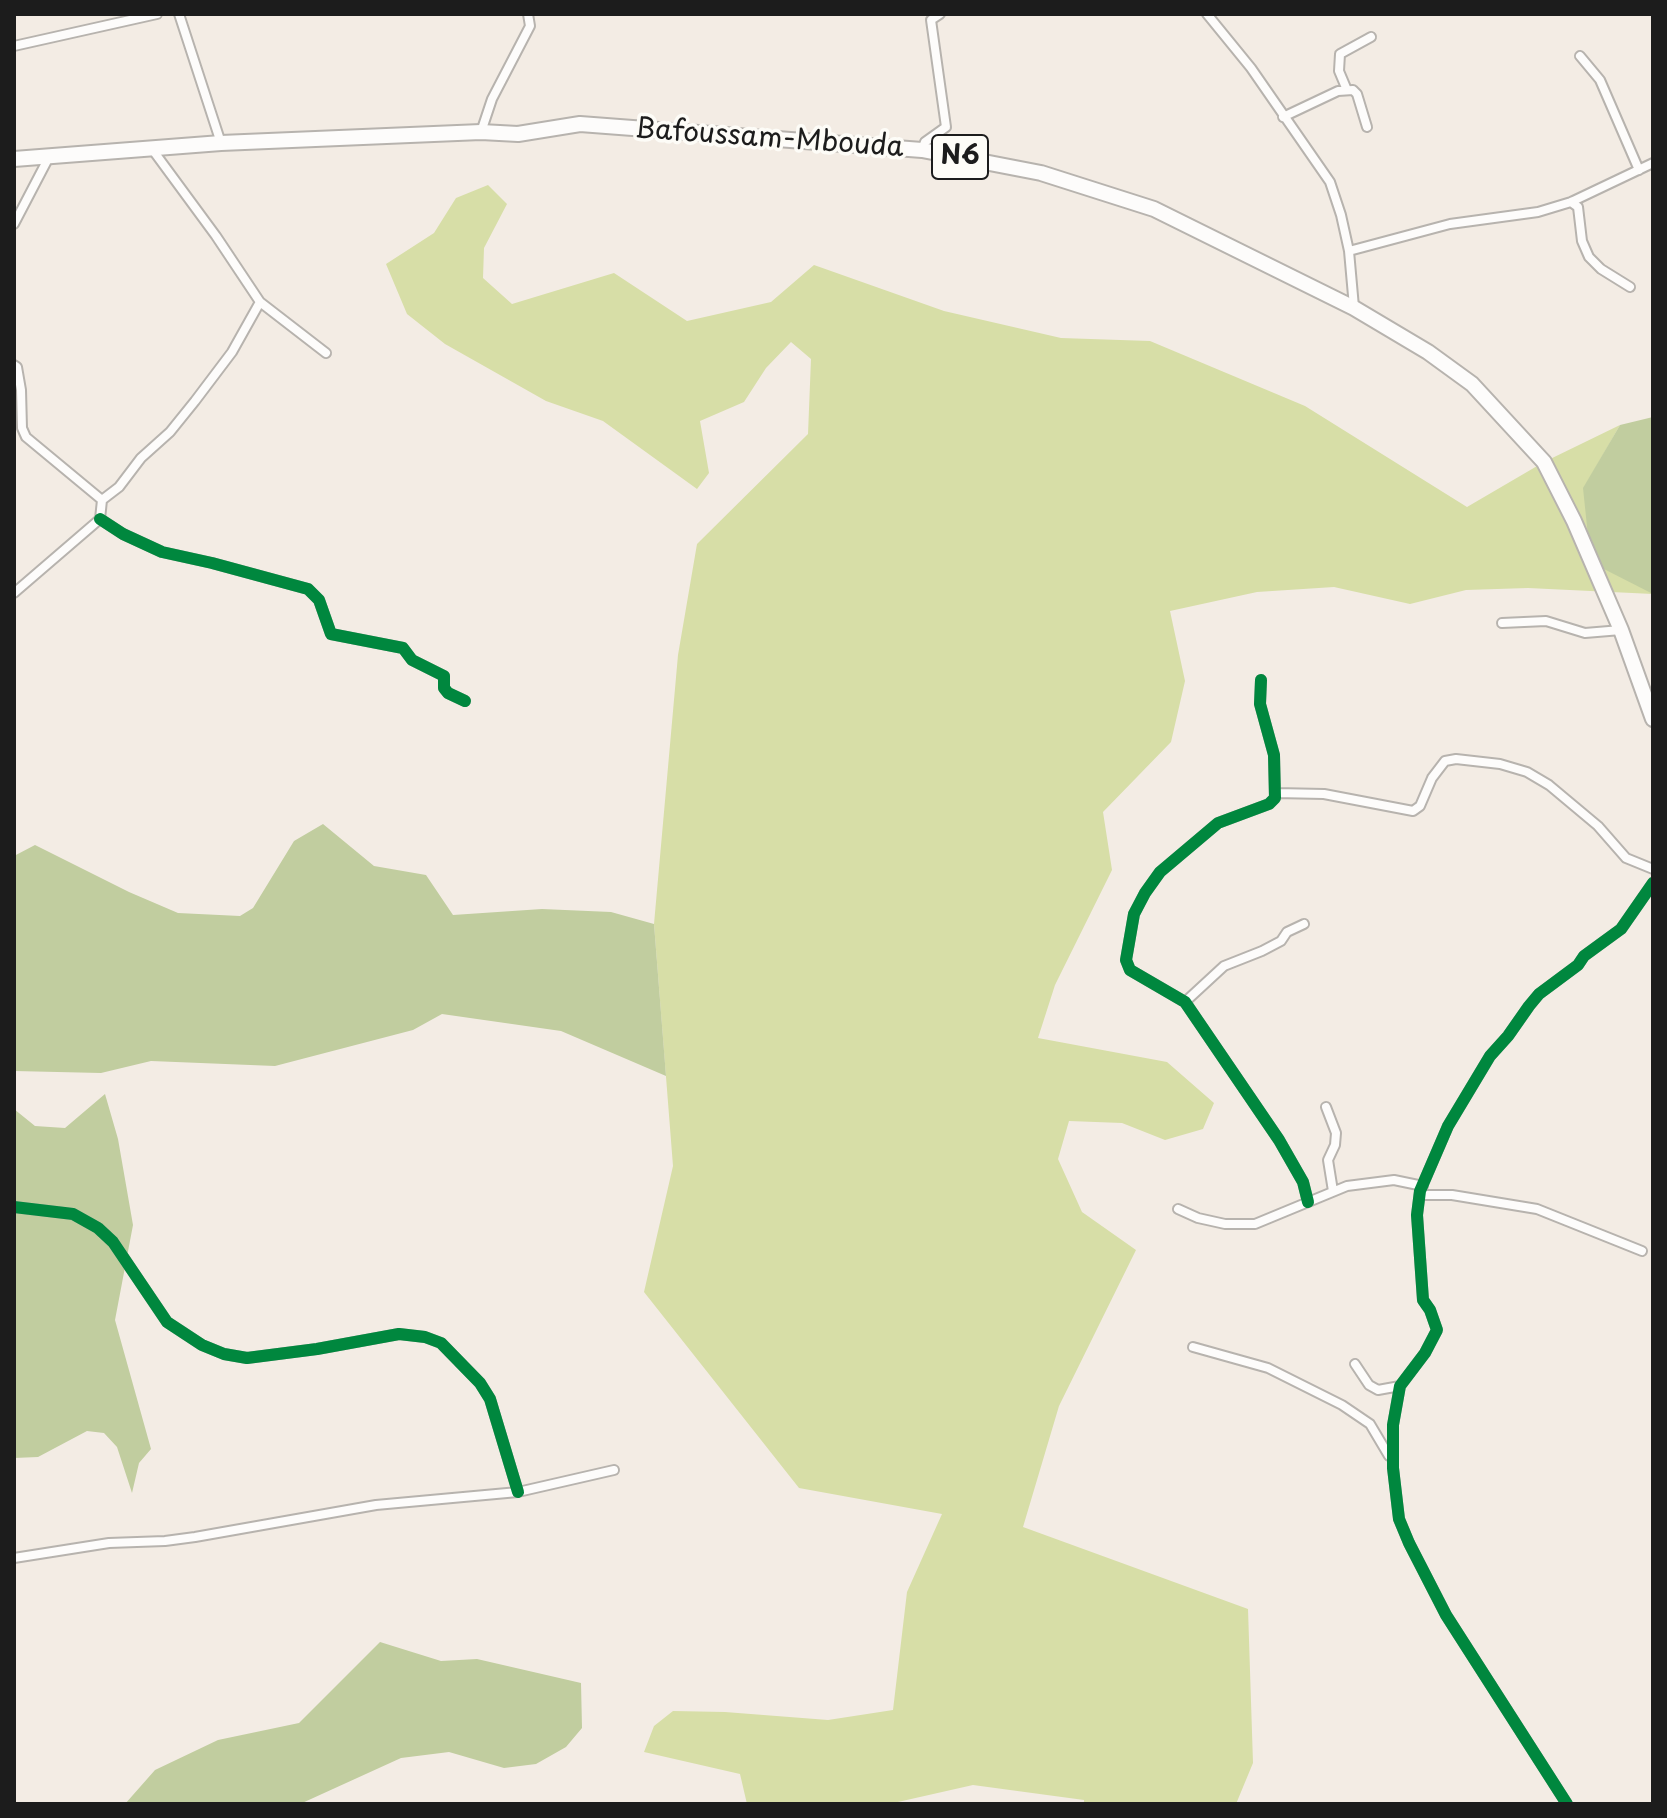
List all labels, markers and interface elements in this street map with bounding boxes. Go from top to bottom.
street label: Bafoussam-Mbouda [633,113,905,165]
road number: N6 [932,135,988,179]

